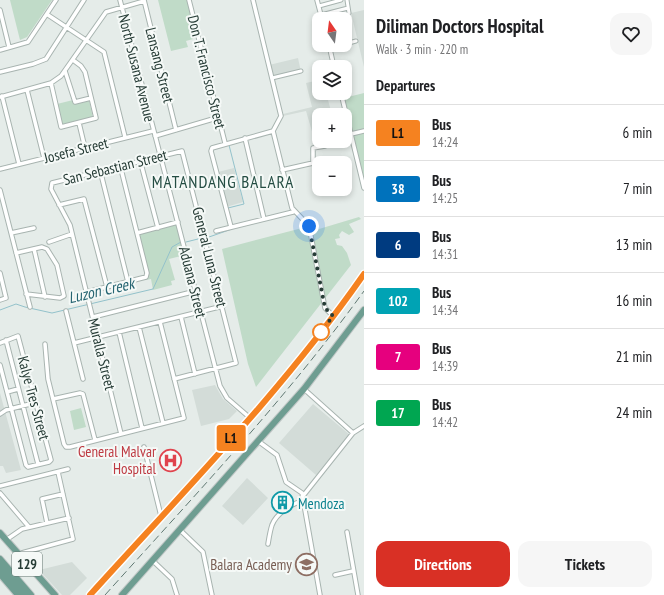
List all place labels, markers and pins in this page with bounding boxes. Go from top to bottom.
unlabelled marker [312,323,330,341]
place label: General Malvar Hospital [78,442,157,478]
hospital icon: General Malvar Hospital [158,447,184,473]
building icon: Mendoza [270,490,296,516]
place label: Mendoza [298,494,345,513]
school or university icon: Balara Academy [294,551,320,577]
place label: Balara Academy [210,555,292,574]

